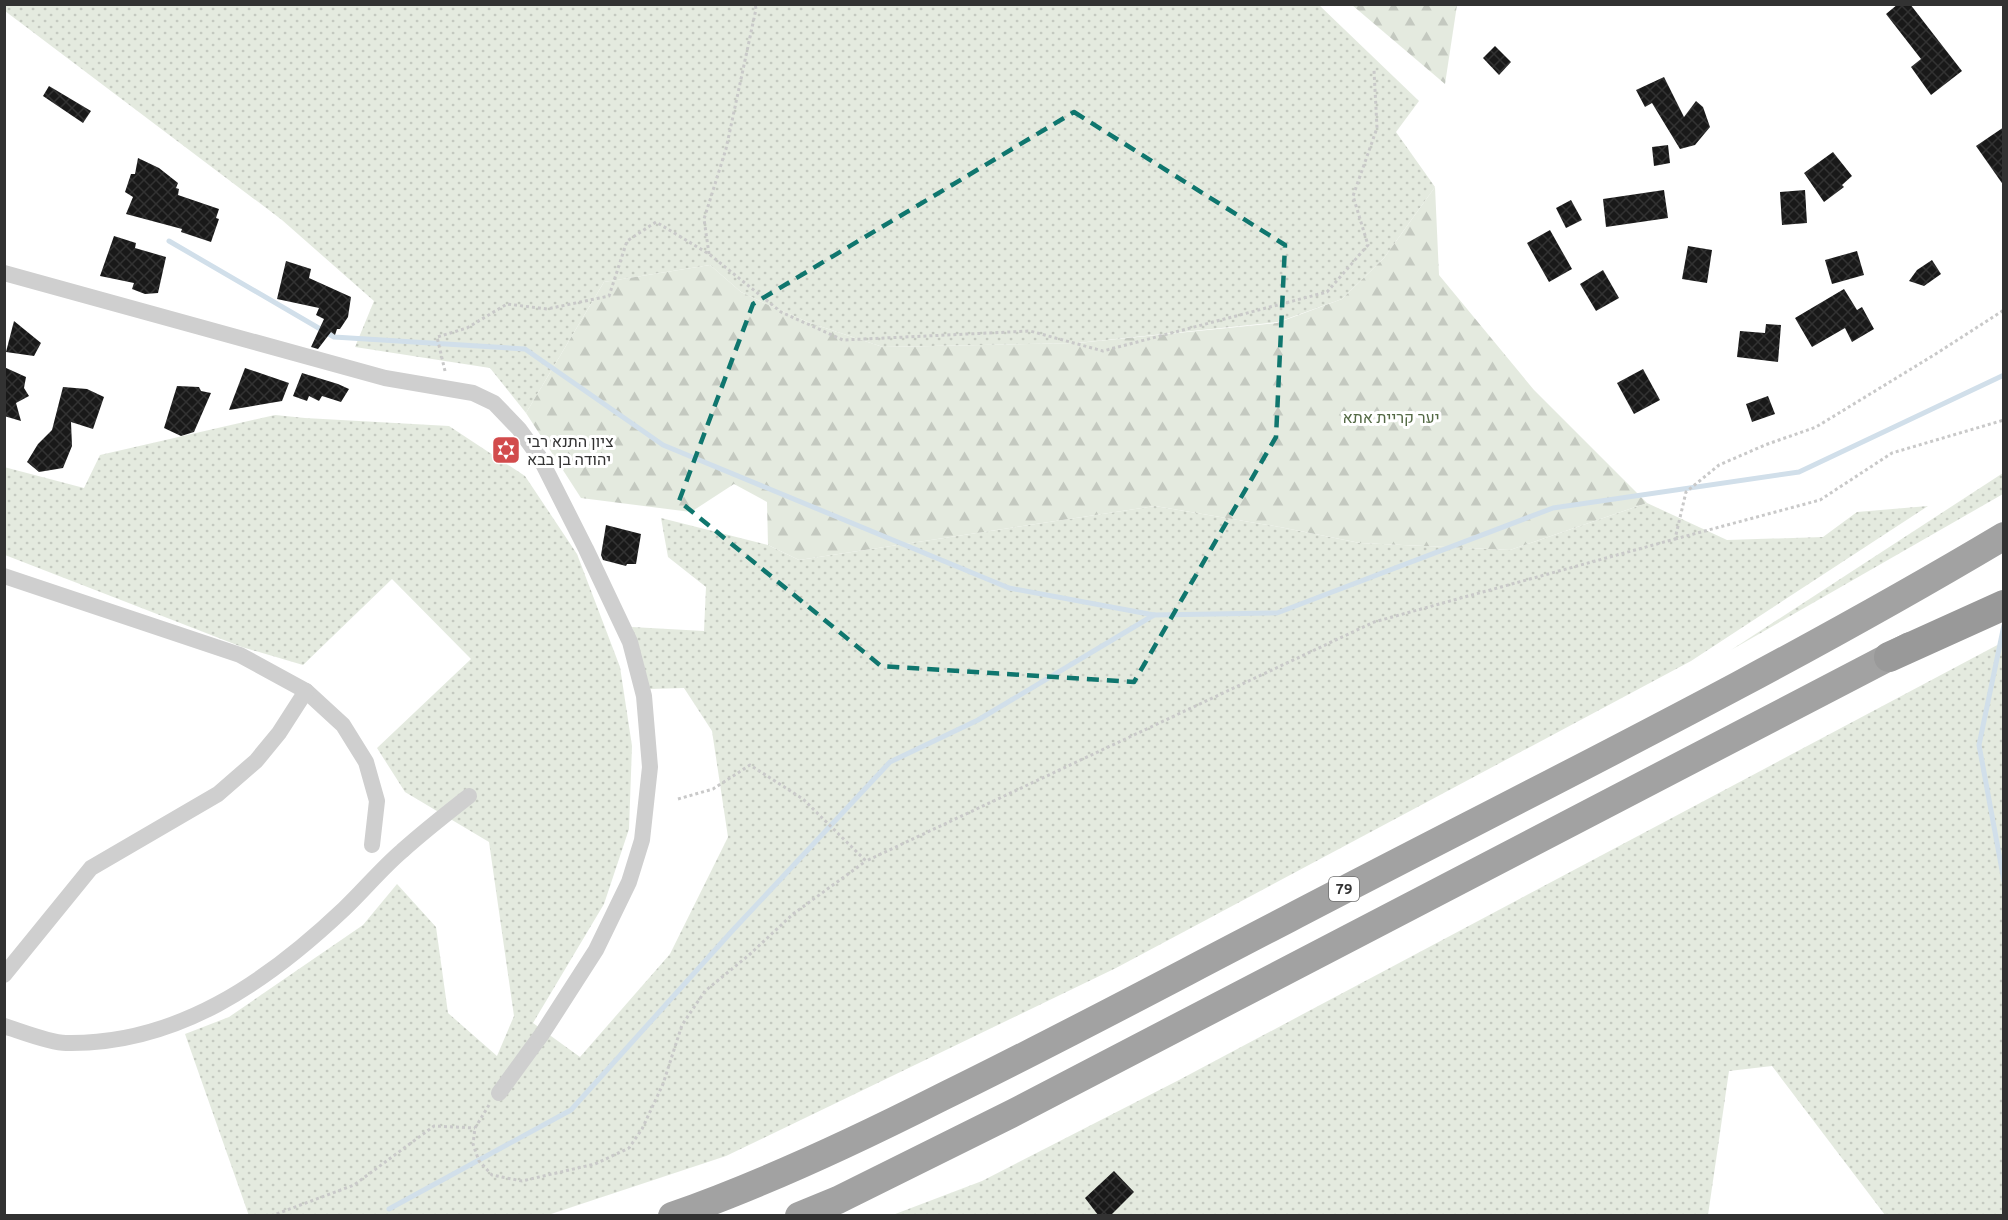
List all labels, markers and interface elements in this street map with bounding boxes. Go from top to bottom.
park label: יער קריית אתא [1342,408,1440,426]
place label: ציון התנא רבי יהודה בן בבא [527,432,614,468]
synagogue icon: ציון התנא רבי יהודה בן בבא [490,434,522,466]
road number: 79 [1329,877,1359,901]

